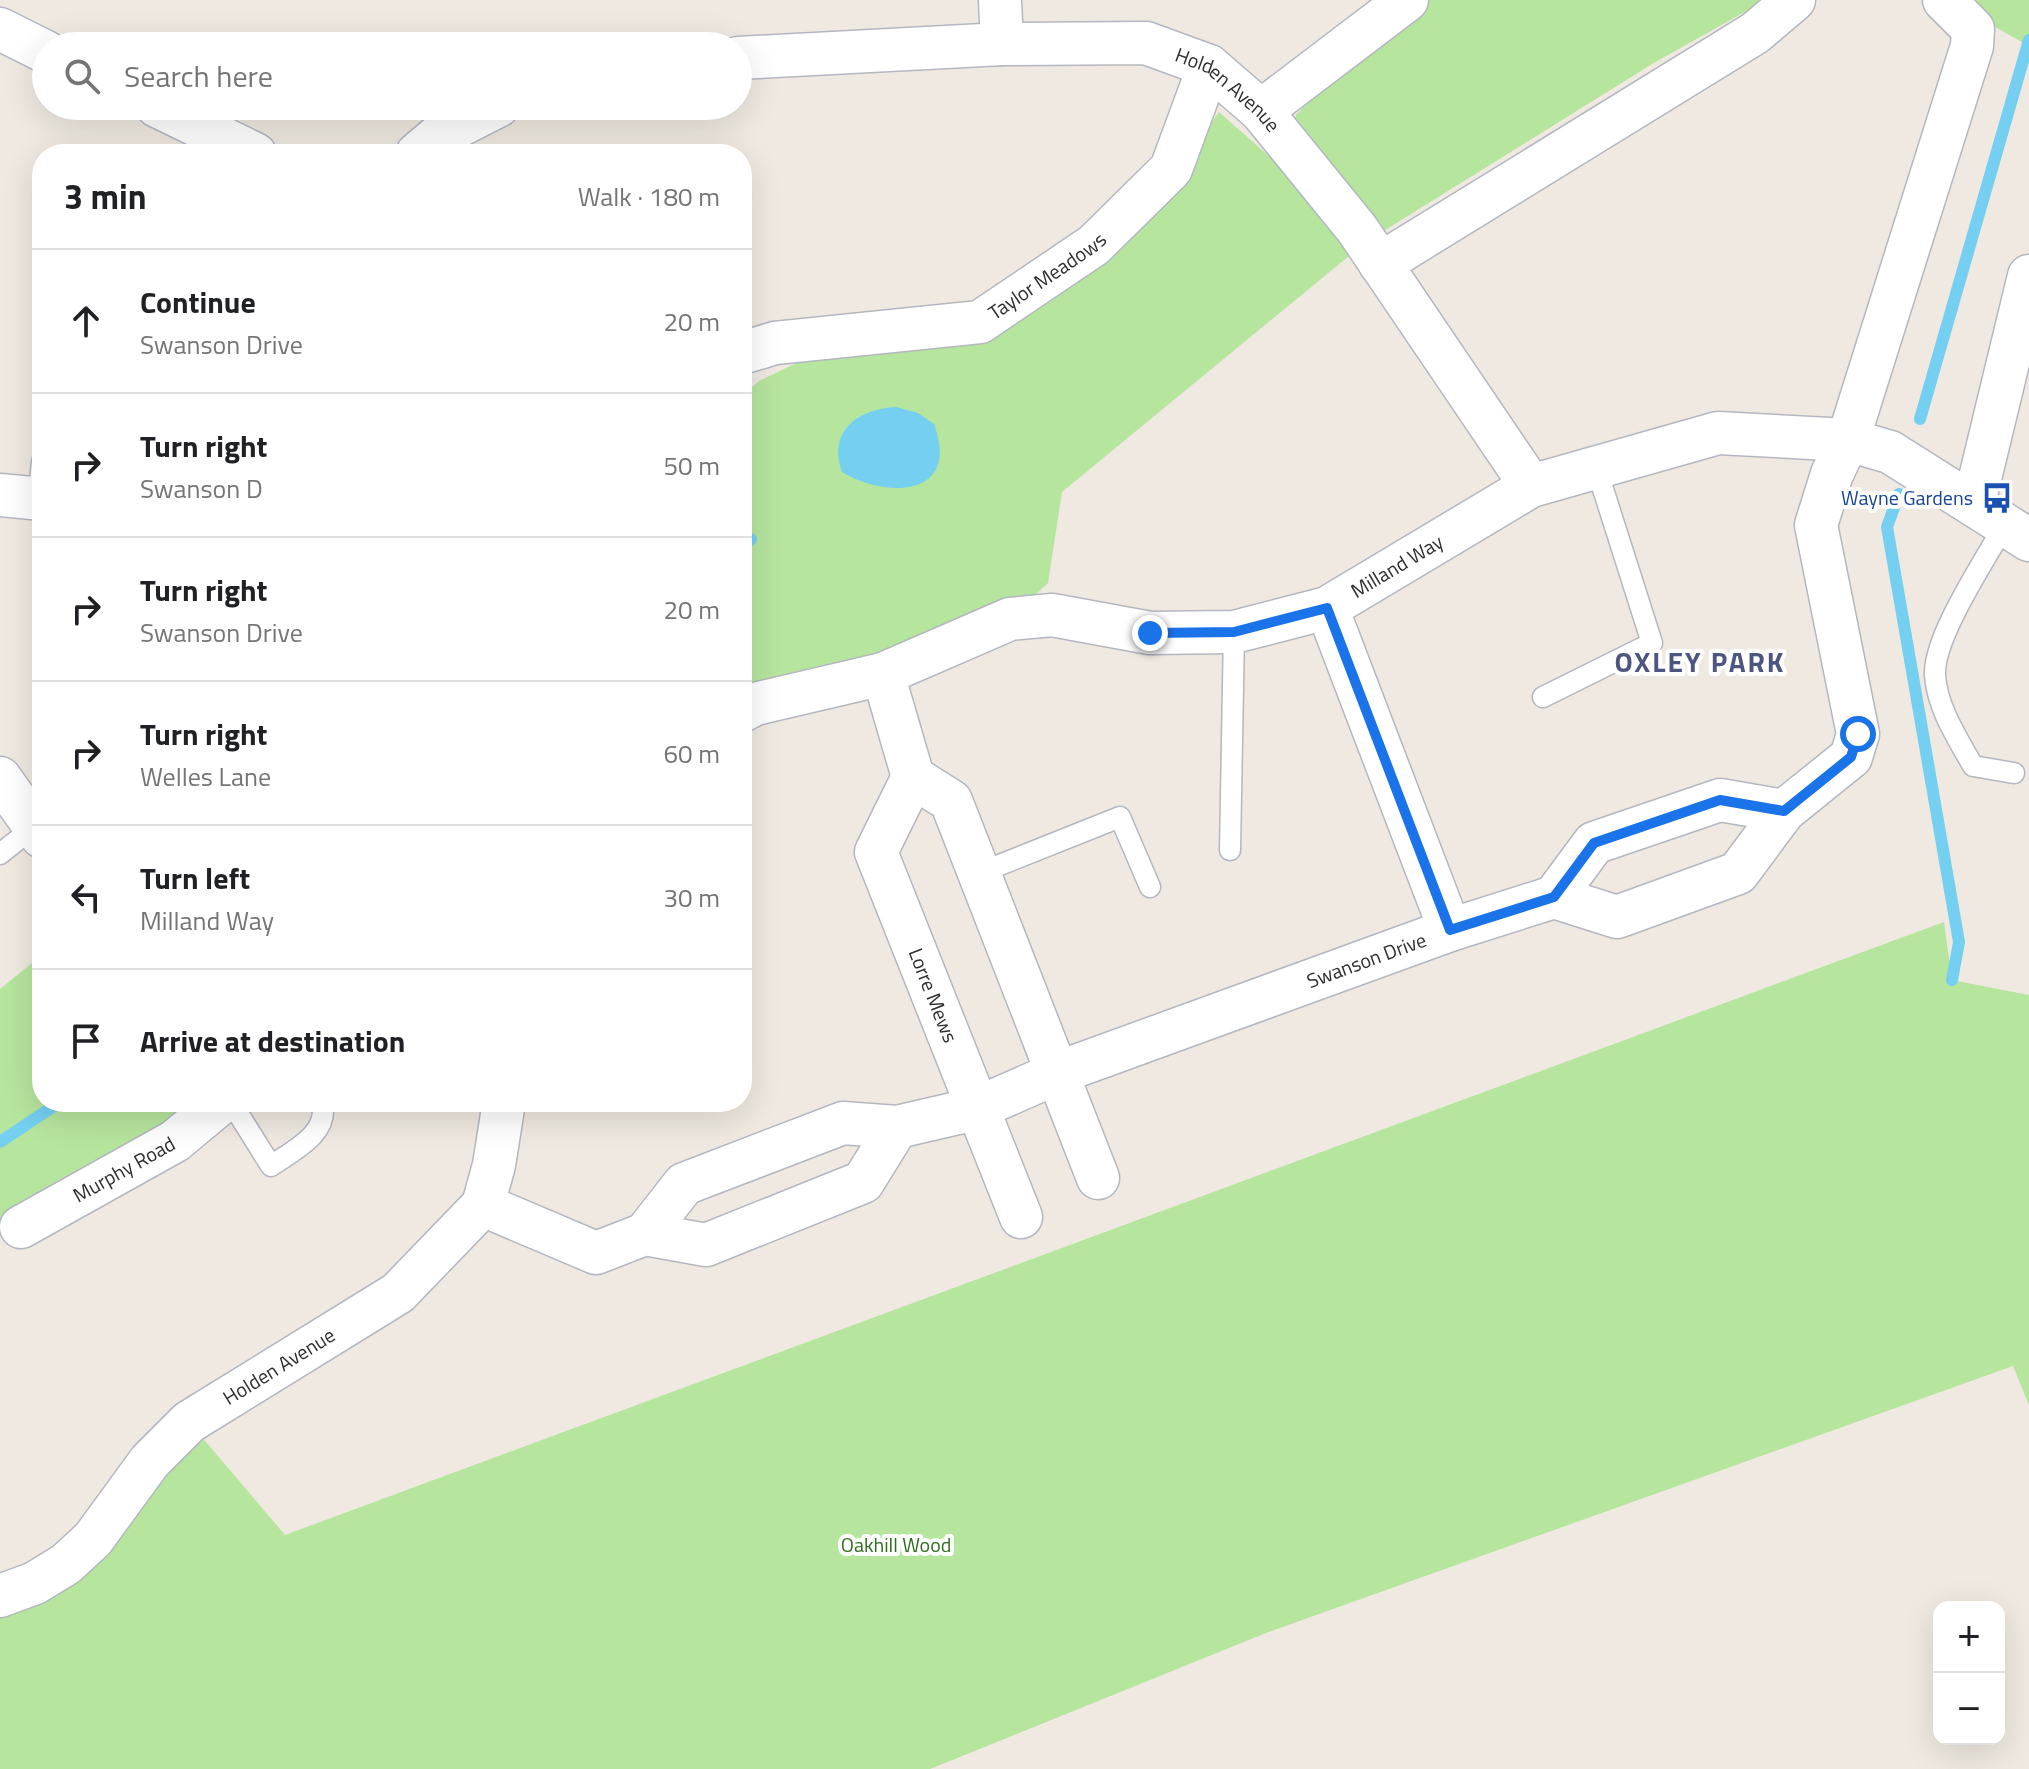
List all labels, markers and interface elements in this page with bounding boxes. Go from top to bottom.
search box [32,32,752,120]
street label: Holden Avenue [1171,39,1288,139]
text: Search here [124,53,273,99]
icon: search [60,54,104,98]
text: 3 min [64,170,147,222]
text: Walk · 180 m [578,177,720,216]
street label: Taylor Meadows [982,225,1113,327]
text: Continue [140,279,256,325]
icon: ahead [64,299,108,343]
text: 20 m [663,302,720,341]
text: Swanson Drive [140,325,303,364]
text: Turn right [140,423,268,469]
icon: right [64,443,108,487]
text: 50 m [663,446,720,485]
text: Swanson D [140,469,263,508]
bus stop icon: Wayne Gardens [1980,481,2014,515]
place label: Wayne Gardens [1841,482,1973,513]
street label: Milland Way [1344,526,1449,606]
text: Turn right [140,567,268,613]
icon: right [64,587,108,631]
text: 20 m [663,590,720,629]
text: Swanson Drive [140,613,303,652]
route end [1132,615,1168,651]
district label: OXLEY PARK [1615,640,1785,683]
text: Turn right [140,711,268,757]
route start [1840,716,1876,752]
icon: right [64,731,108,775]
text: 60 m [663,734,720,773]
text: Welles Lane [140,757,271,796]
text: Turn left [140,855,250,901]
icon: left [64,875,108,919]
text: 30 m [663,878,720,917]
text: Milland Way [140,901,274,940]
street label: Swanson Drive [1302,924,1430,996]
street label: Lorre Mews [901,943,966,1047]
text: Arrive at destination [140,1018,405,1064]
icon: arrive [64,1019,108,1063]
street label: Murphy Road [67,1128,181,1210]
street label: Holden Avenue [217,1319,341,1413]
park label: Oakhill Wood [841,1529,951,1560]
map controls [1933,1601,2005,1745]
button: + [1933,1601,2005,1673]
button: − [1933,1673,2005,1745]

